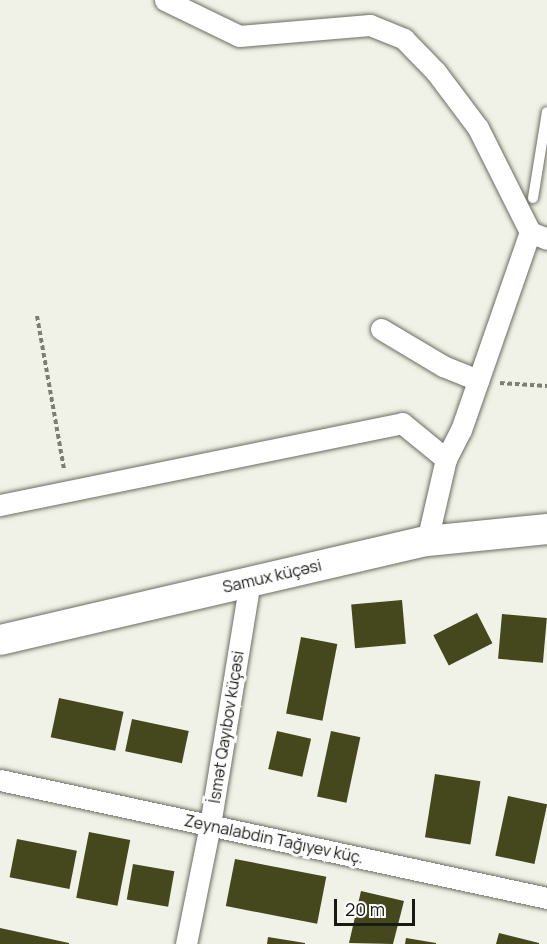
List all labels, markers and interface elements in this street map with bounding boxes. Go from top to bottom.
street label: Samux küçəsi [221,555,323,597]
street label: İsmət Qayıbov küçəsi [204,649,248,805]
street label: Zeynalabdin Tağıyev küç. [183,811,365,867]
scale bar [337,887,418,925]
text: 20 m [345,897,385,921]

